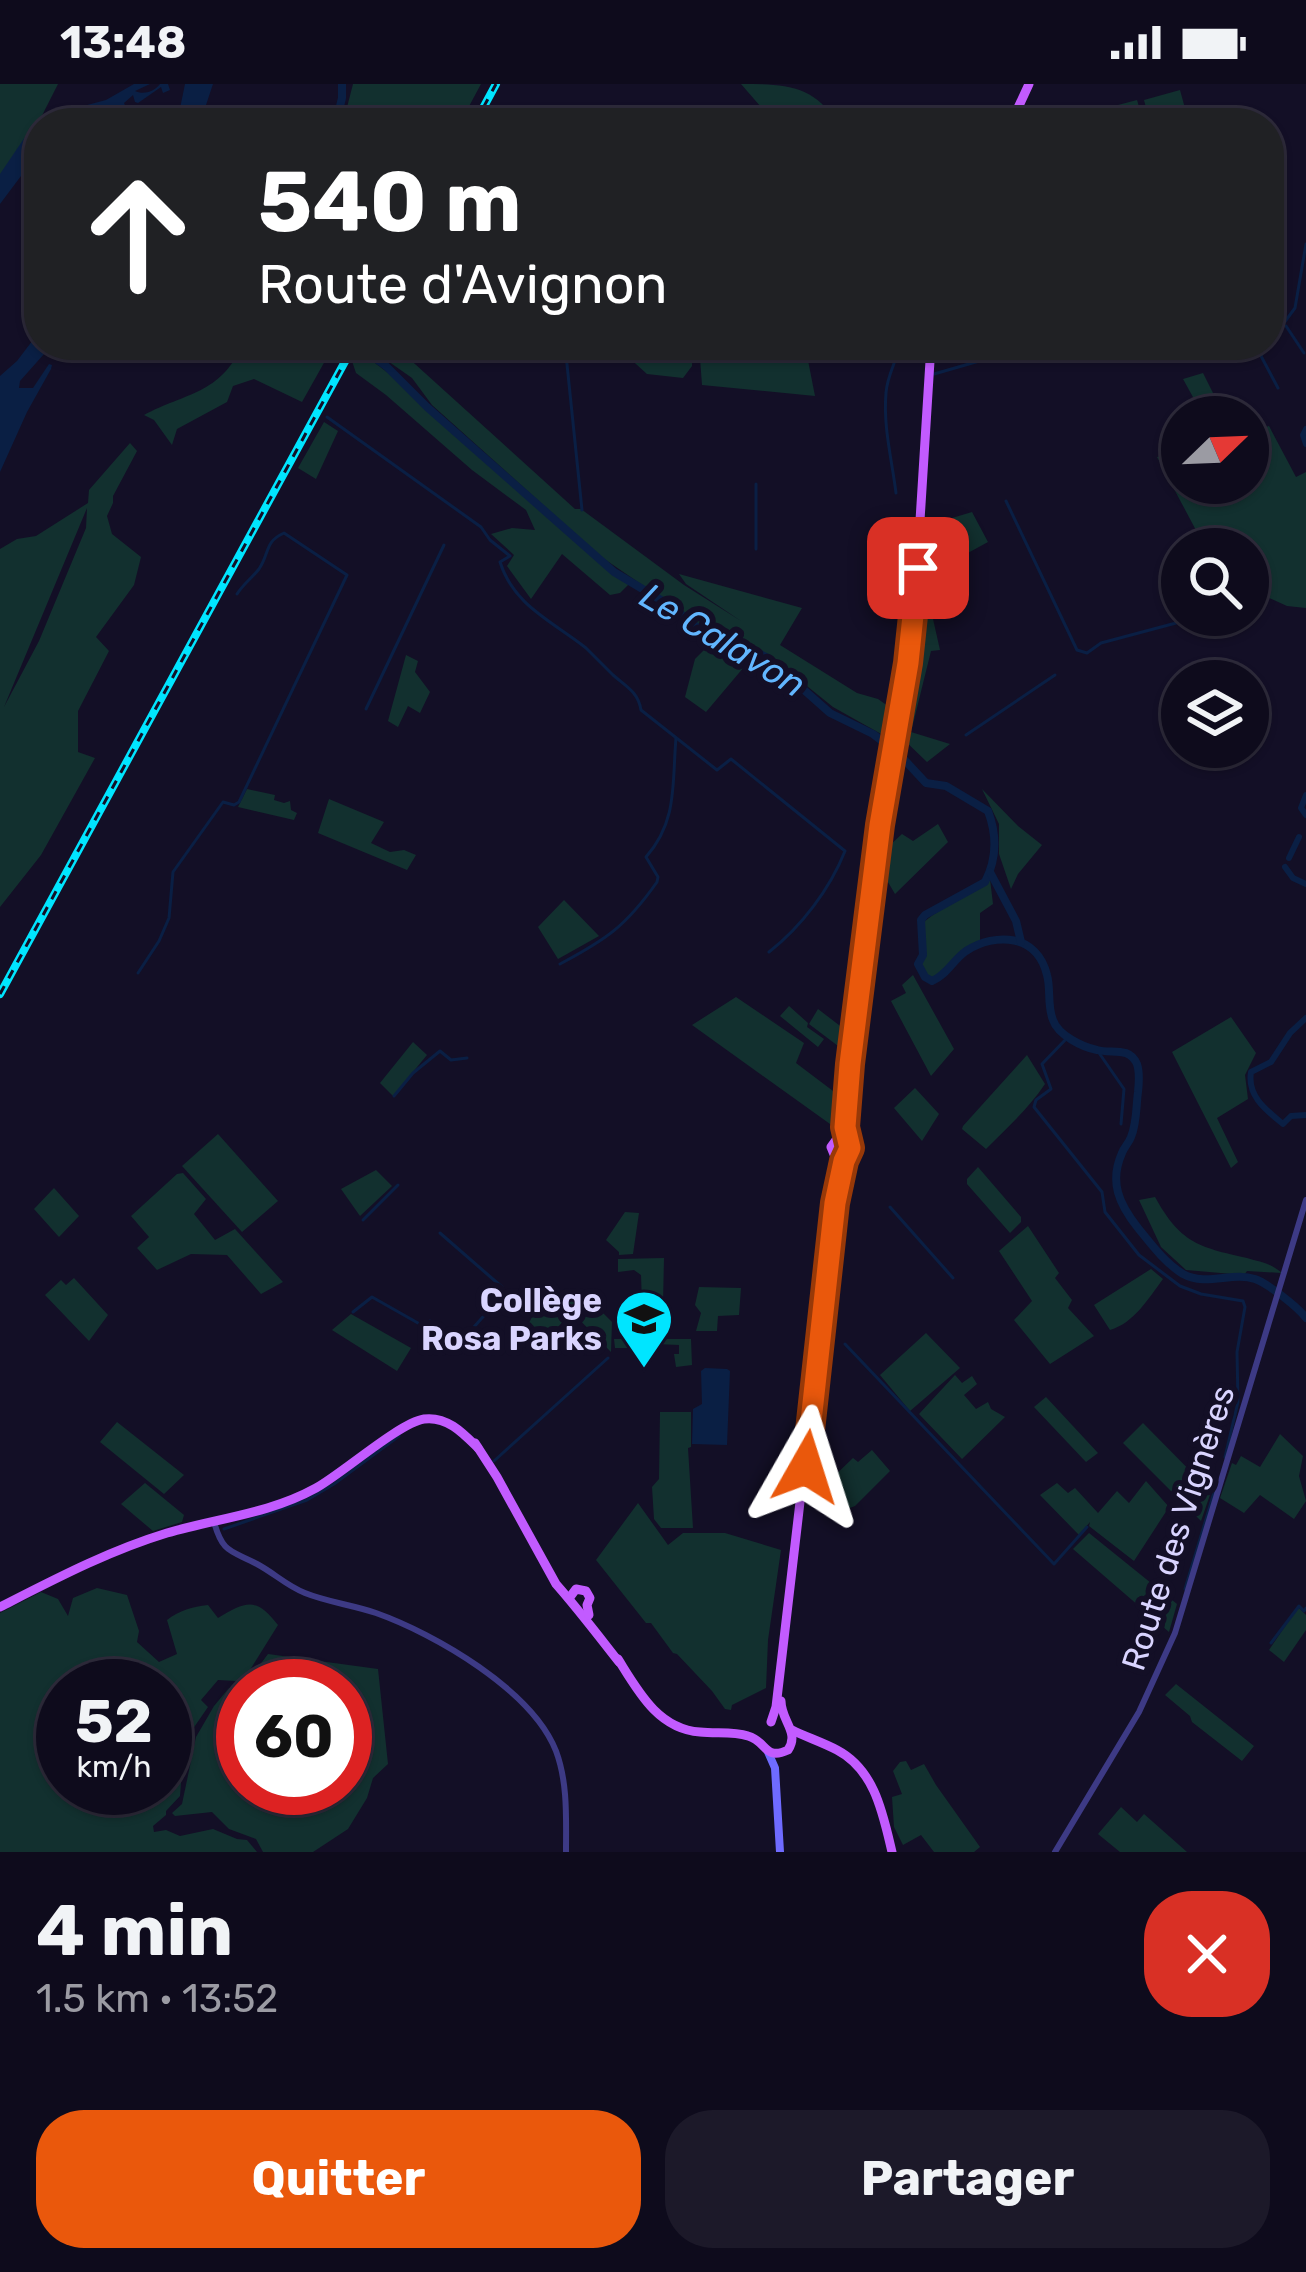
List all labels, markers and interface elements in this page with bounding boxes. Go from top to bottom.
text: 13:48 [60,16,186,69]
text: 540 m [258,152,522,252]
icon: ahead [60,156,216,312]
text: Route d'Avignon [258,253,668,317]
north arrow [1161,396,1269,504]
map controls [1161,396,1269,768]
pin [867,517,969,619]
button: search [1161,528,1269,636]
icon: arrive [885,535,951,601]
water label: Le Calavon [633,574,813,706]
button: layers [1161,660,1269,768]
place label: Collège Rosa Parks [421,1281,602,1358]
school or university icon: Collège Rosa Parks [613,1288,675,1370]
street label: Route des Vignères [1114,1381,1242,1675]
position arrow [743,1404,869,1530]
speed limit sign: 60 [216,1659,372,1815]
text: 52 [75,1686,153,1757]
text: km/h [77,1749,151,1785]
text: 4 min [36,1888,233,1973]
button: close [1144,1891,1270,2017]
text: 1.5 km · 13:52 [36,1976,278,2022]
button: Quitter [36,2110,641,2248]
button: Partager [665,2110,1270,2248]

